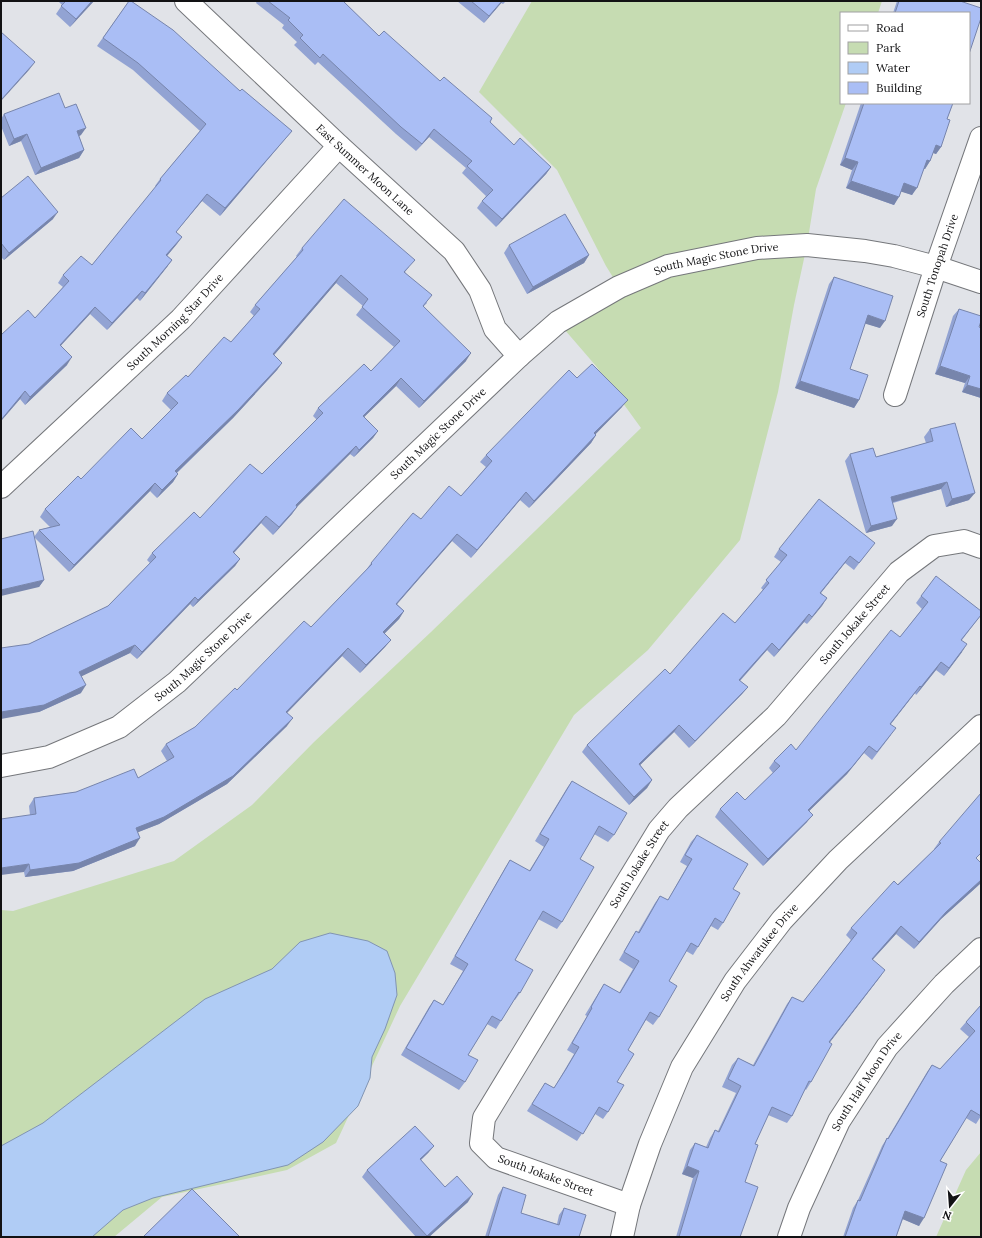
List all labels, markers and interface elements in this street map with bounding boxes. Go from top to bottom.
legend [840,12,970,104]
text: Road [876,20,904,35]
text: Park [876,40,902,55]
text: Water [876,60,911,75]
text: Building [876,80,922,95]
street label: East Summer Moon Lane [313,121,417,218]
street label: South Tonopah Drive [913,212,961,319]
street label: South Magic Stone Drive [652,240,779,278]
street label: South Morning Star Drive [124,270,226,373]
street label: South Magic Stone Drive [387,384,489,482]
street label: South Jokake Street [816,580,893,667]
street label: South Magic Stone Drive [151,608,254,704]
street label: South Jokake Street [606,816,672,911]
street label: South Ahwatukee Drive [717,900,801,1004]
street label: South Half Moon Drive [829,1028,905,1133]
street label: South Jokake Street [496,1151,597,1199]
north arrow [930,1186,970,1226]
text: N [940,1207,953,1224]

